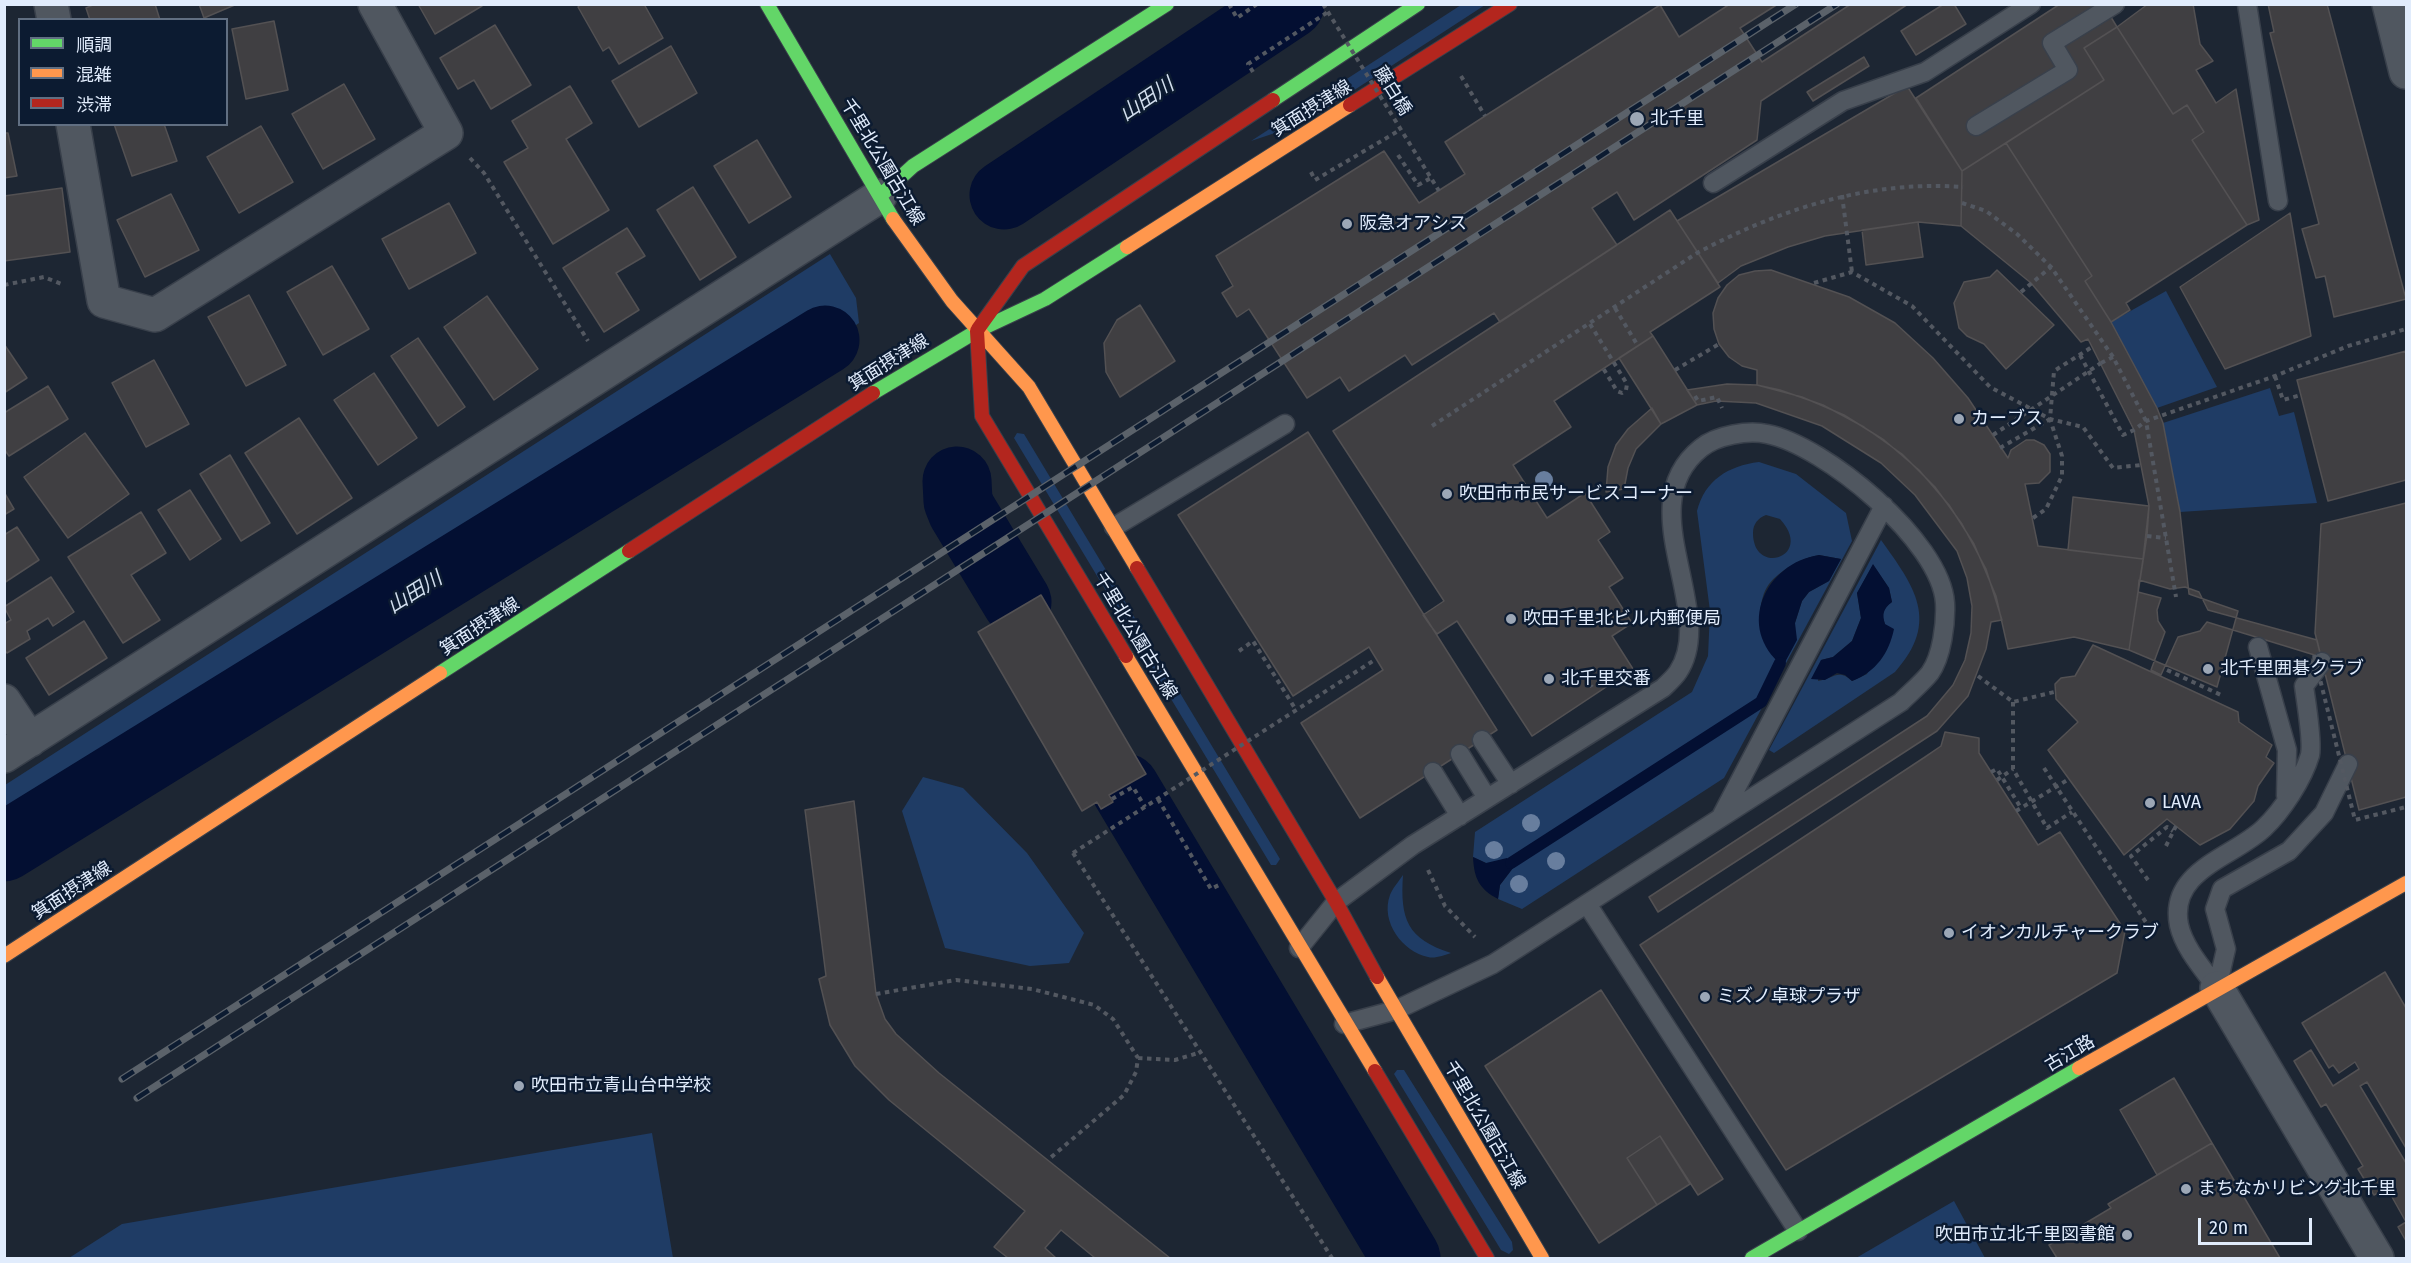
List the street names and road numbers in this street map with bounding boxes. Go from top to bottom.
street label: 藤白橋 [1369,62,1415,120]
street label: 箕面摂津線 [1268,76,1356,142]
street label: 千里北公園古江線 [836,95,928,229]
street label: 箕面摂津線 [845,330,933,396]
street label: 千里北公園古江線 [1089,569,1181,703]
street label: 箕面摂津線 [436,593,524,661]
street label: 箕面摂津線 [28,857,116,925]
street label: 古江路 [2041,1031,2099,1077]
street label: 千里北公園古江線 [1439,1057,1529,1193]

